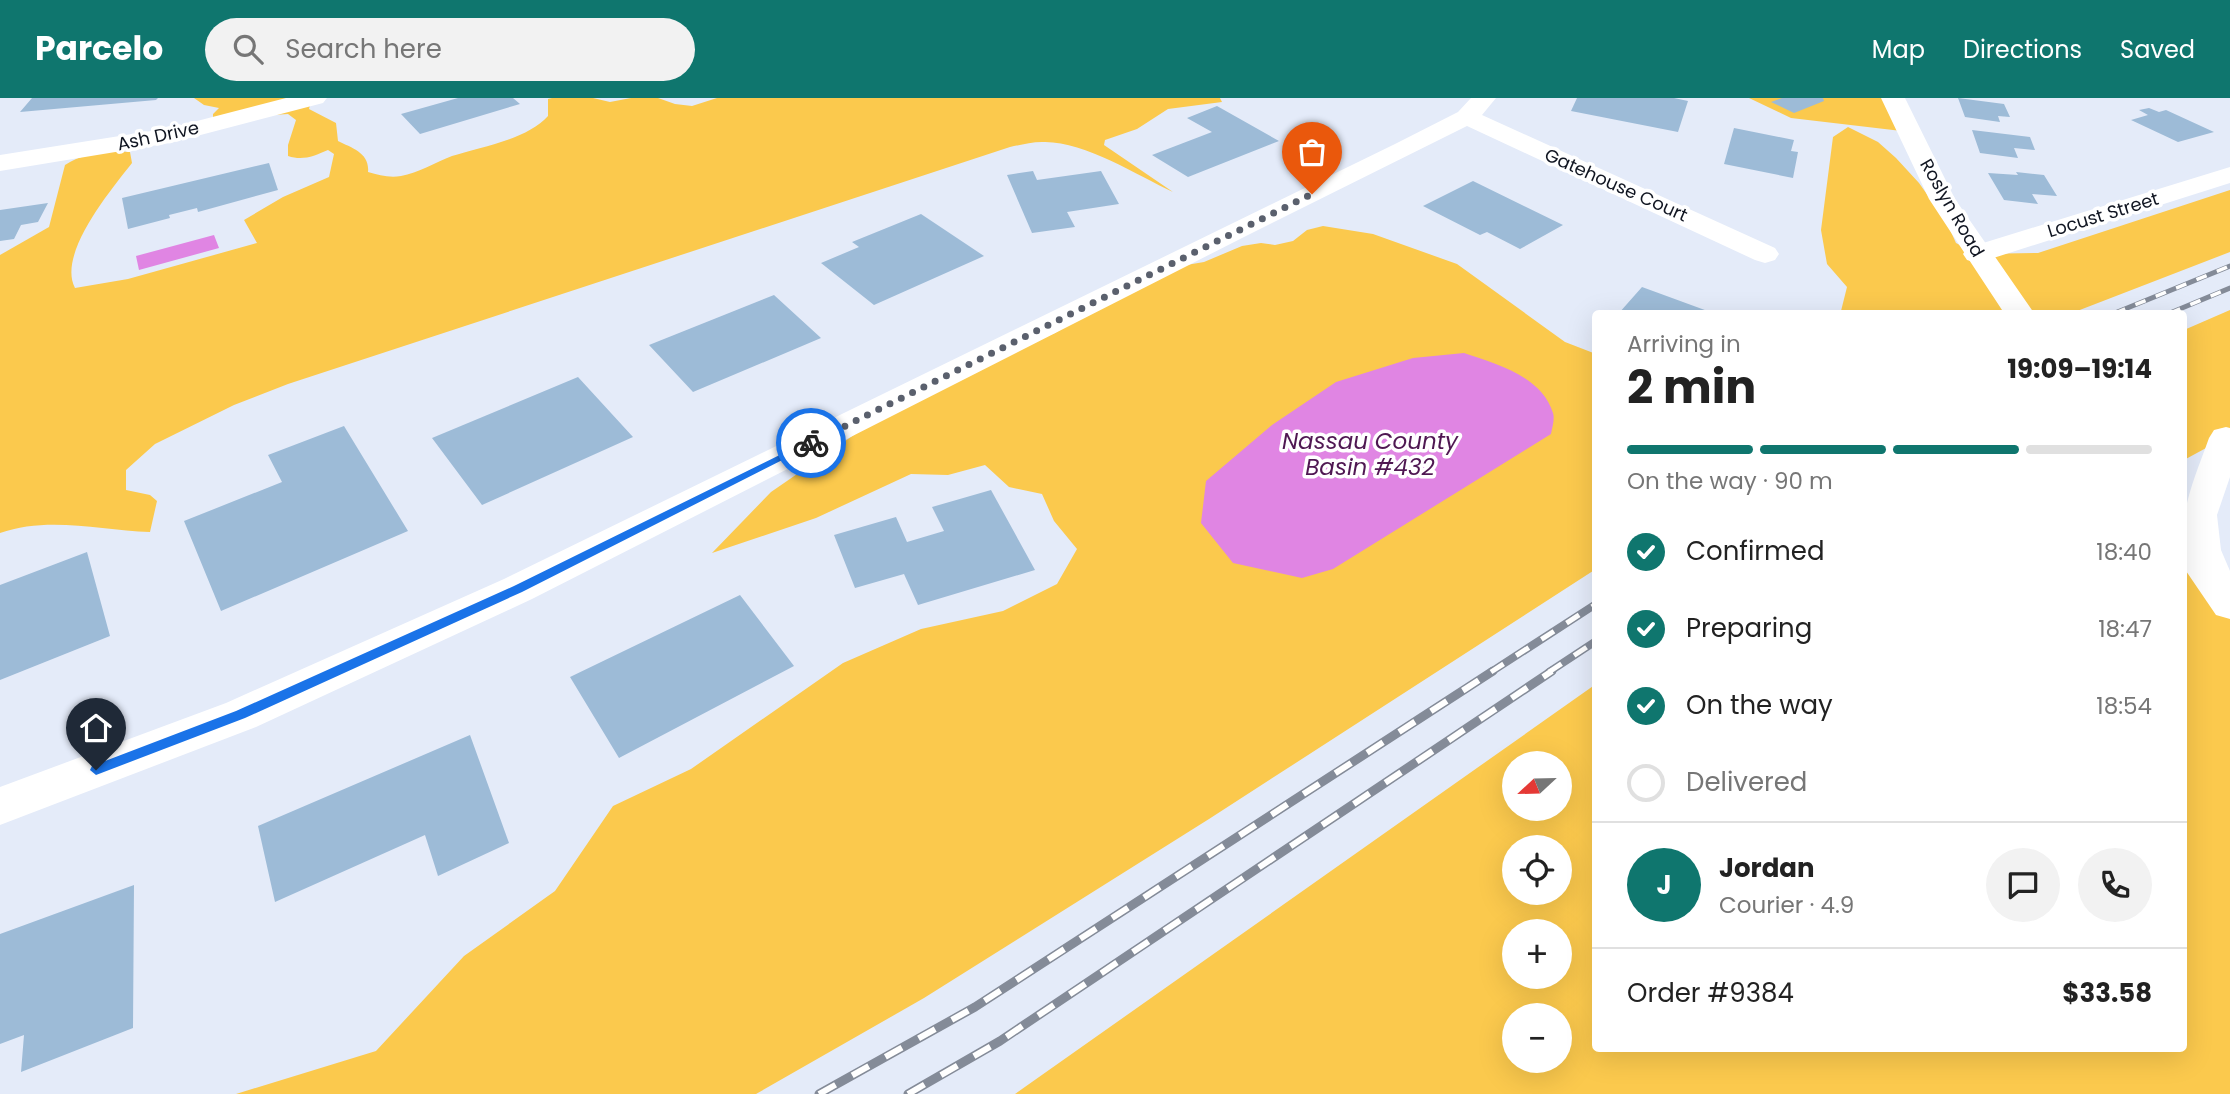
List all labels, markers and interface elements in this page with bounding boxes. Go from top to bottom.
search box [205,18,695,81]
text: Parcelo [35,25,163,72]
icon: search [229,30,267,68]
text: Search here [285,31,442,67]
text: Map [1872,33,1925,66]
text: Directions [1963,33,2082,66]
text: Saved [2120,33,2195,66]
street label: Ash Drive [115,115,201,156]
pin [1282,122,1342,194]
icon: bag [1293,133,1331,171]
street label: Gatehouse Court [1541,142,1692,227]
street label: Roslyn Road [1914,154,1991,261]
street label: Locust Street [2044,186,2162,243]
text: Arriving in [1627,328,1741,360]
text: 19:09–19:14 [2007,351,2152,387]
text: 2 min [1627,355,1756,419]
courier [776,408,846,478]
icon: bike [792,424,830,462]
water label: Nassau County Basin #432 [1282,425,1459,483]
text: On the way · 90 m [1627,465,1833,497]
icon: check [1627,533,1665,571]
text: Confirmed [1686,533,1824,569]
text: 18:40 [2096,536,2152,568]
icon: check [1627,610,1665,648]
text: Preparing [1686,610,1812,646]
text: 18:47 [2098,613,2152,645]
icon: check [1627,687,1665,725]
text: On the way [1686,687,1833,723]
text: 18:54 [2096,690,2152,722]
pin [66,698,126,770]
icon: home [77,709,115,747]
north arrow [1502,751,1572,821]
map controls [1502,751,1572,1073]
text: Delivered [1686,764,1807,800]
button: locate [1502,835,1572,905]
button: chat [1986,848,2060,922]
button: phone [2078,848,2152,922]
text: Jordan [1719,850,1815,886]
text: J [1656,867,1672,903]
text: Courier · 4.9 [1719,889,1854,921]
button: + [1502,919,1572,989]
text: Order #9384 [1627,975,1794,1011]
text: $33.58 [2062,975,2152,1011]
button: − [1502,1003,1572,1073]

